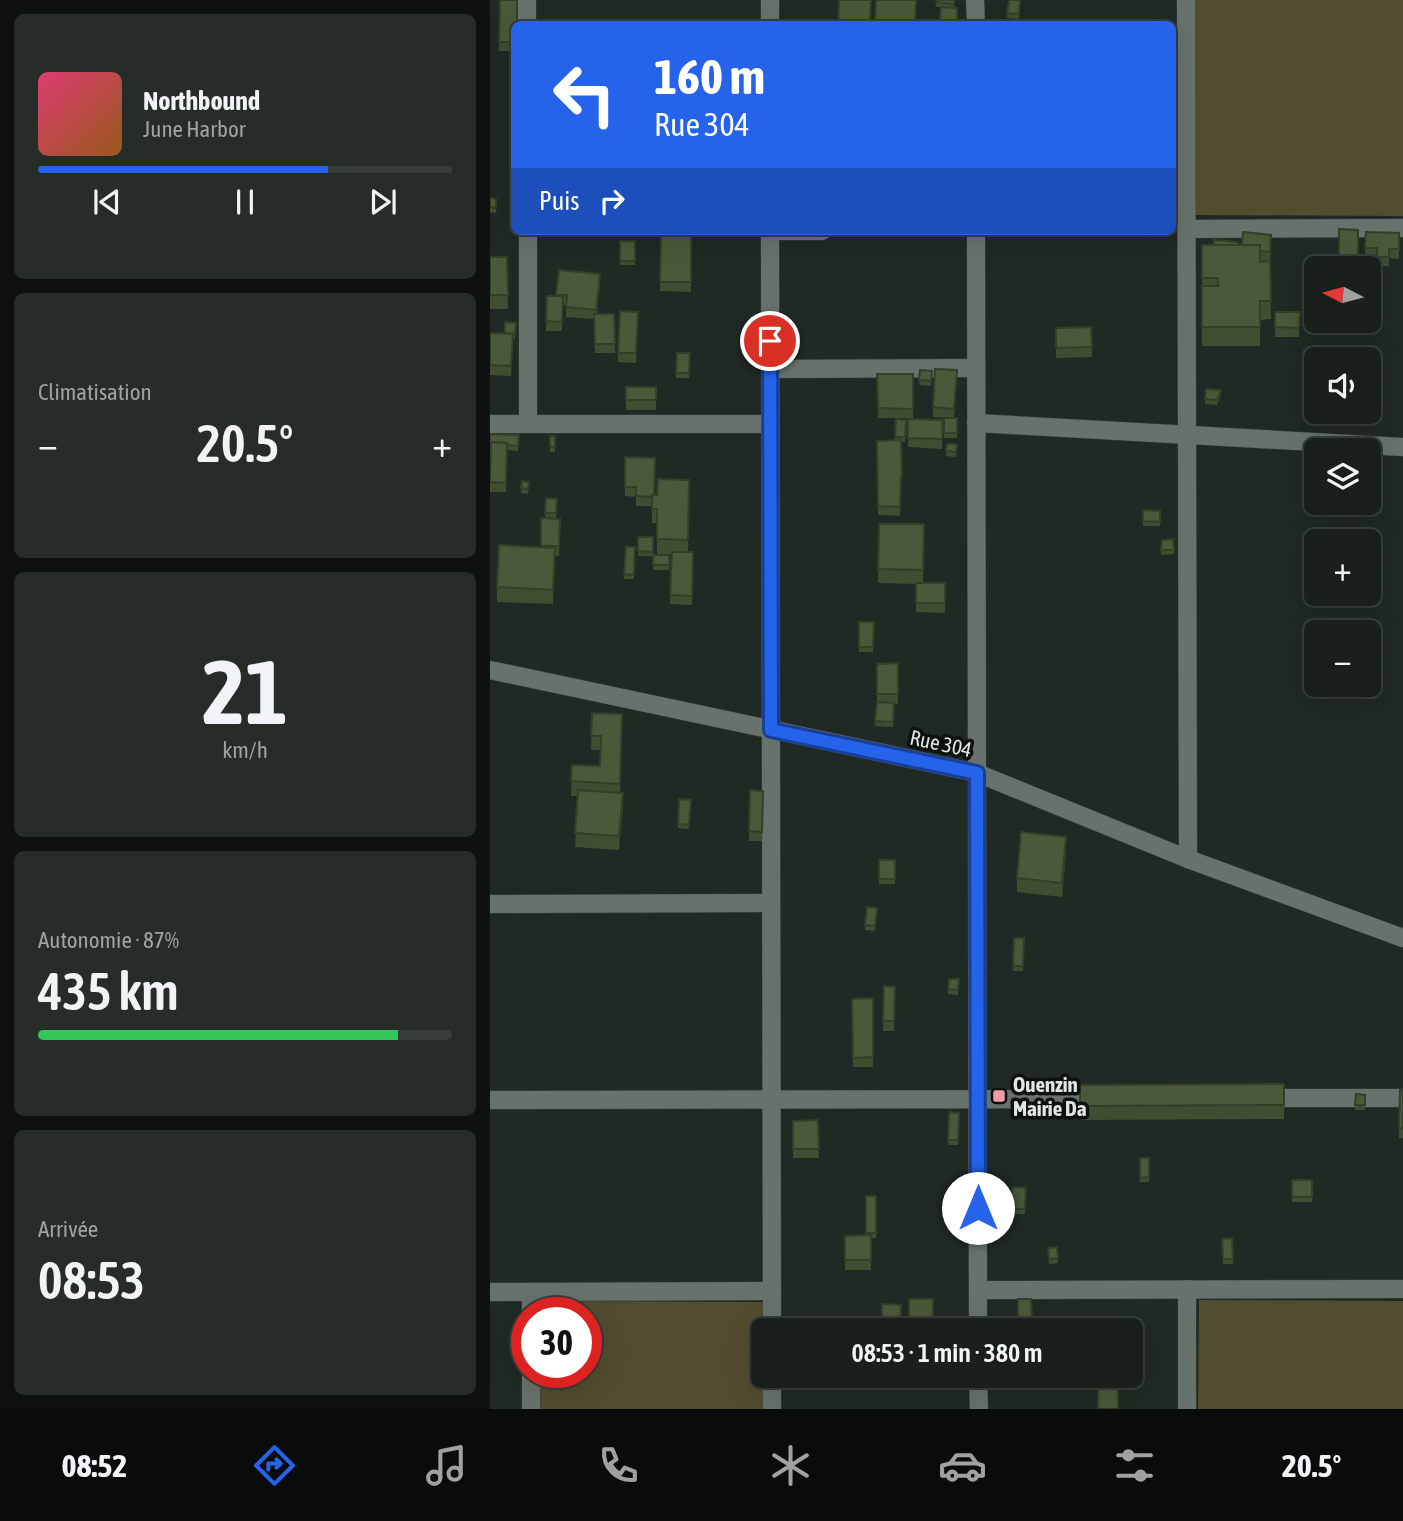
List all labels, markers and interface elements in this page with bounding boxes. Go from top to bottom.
text: 160 m [654,48,765,104]
icon: left [539,49,630,140]
text: Northbound [143,86,260,116]
text: Rue 304 [654,106,750,143]
text: June Harbor [143,116,246,142]
icon: right [593,182,631,220]
icon: previous [88,183,126,221]
icon: pause [226,183,264,221]
icon: next [364,183,402,221]
text: Puis [539,186,579,216]
north arrow [1304,256,1381,332]
map controls [1304,256,1381,697]
pin [740,311,800,371]
icon: arrive [751,322,789,360]
button: sound [1304,347,1381,424]
text: Climatisation [38,379,152,405]
text: 20.5° [197,413,293,473]
text: − [38,422,58,465]
text: + [432,422,452,465]
button: layers [1304,438,1381,515]
button: + [1304,529,1381,606]
button: − [1304,620,1381,697]
text: 21 [202,639,288,743]
street label: Rue 304 [908,725,974,761]
text: km/h [222,737,268,763]
text: Autonomie · 87% [38,927,179,953]
text: 435 km [38,961,179,1021]
place label: Ouenzin Mairie Da [1013,1072,1087,1120]
marker: Ouenzin Mairie Da [991,1088,1007,1104]
position arrow [941,1171,1015,1245]
text: Arrivée [38,1216,98,1242]
text: 08:53 [38,1250,145,1310]
speed limit sign: 30 [511,1297,602,1388]
text: 08:53 · 1 min · 380 m [852,1338,1042,1368]
icon: directions [250,1441,299,1490]
icon: music [422,1441,471,1490]
icon: phone [594,1441,643,1490]
icon: climate [766,1441,815,1490]
icon: car [938,1441,987,1490]
icon: filters [1110,1441,1159,1490]
text: 08:52 [61,1447,127,1484]
text: 20.5° [1282,1447,1341,1484]

